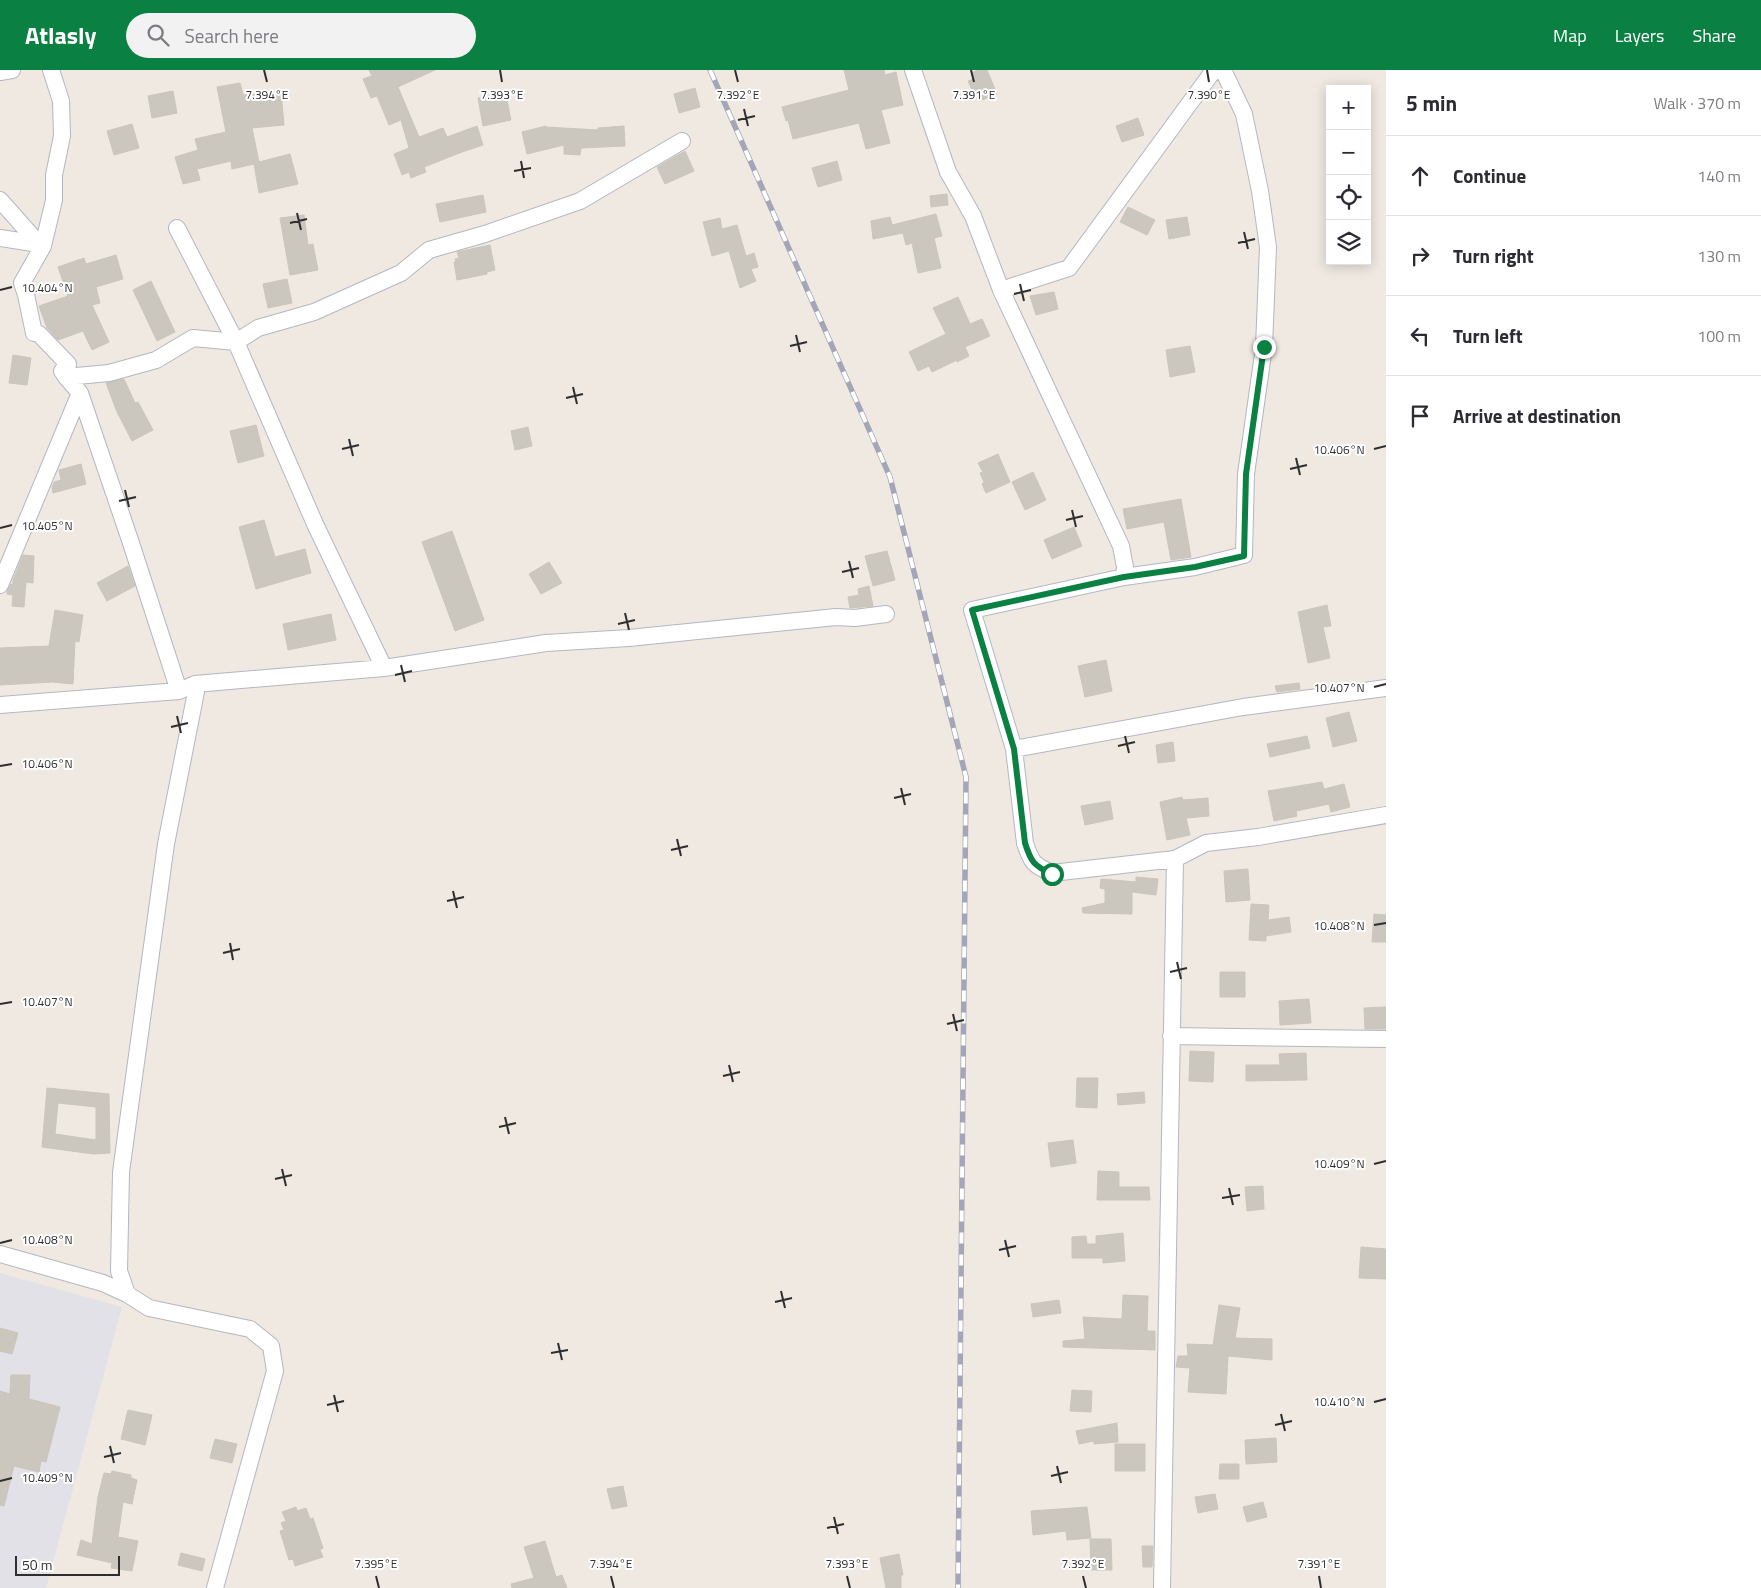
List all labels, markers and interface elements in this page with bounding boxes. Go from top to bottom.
search box [126,13,476,58]
text: Atlasly [25,17,96,53]
icon: search [144,21,172,49]
text: Search here [184,21,279,50]
text: Map [1553,22,1587,49]
text: Layers [1615,22,1664,49]
text: Share [1692,22,1736,49]
text: 7.394°E [246,85,289,104]
text: 7.393°E [481,85,524,104]
text: 7.392°E [717,85,760,104]
text: 7.391°E [953,85,996,104]
text: 7.390°E [1188,85,1231,104]
map controls [1326,85,1371,265]
button: + [1326,85,1371,130]
text: 5 min [1406,87,1457,119]
text: Walk · 370 m [1653,91,1741,115]
button: − [1326,130,1371,175]
text: Continue [1453,161,1526,190]
icon: ahead [1406,162,1434,190]
text: 140 m [1697,164,1741,188]
button: locate [1326,175,1371,220]
button: layers [1326,220,1371,265]
text: Turn right [1453,241,1534,270]
icon: right [1406,242,1434,270]
text: 130 m [1697,244,1741,268]
text: 10.404°N [21,278,73,297]
text: Turn left [1453,321,1523,350]
icon: left [1406,322,1434,350]
text: 100 m [1697,324,1741,348]
route end [1253,336,1276,359]
text: Arrive at destination [1453,401,1621,430]
icon: arrive [1406,402,1434,430]
text: 10.406°N [1313,440,1365,459]
text: 10.405°N [21,516,73,535]
text: 10.407°N [1313,678,1365,697]
text: 10.406°N [21,754,73,773]
route start [1041,863,1064,886]
text: 10.408°N [1313,916,1365,935]
text: 10.407°N [21,992,73,1011]
text: 10.409°N [1313,1154,1365,1173]
text: 10.408°N [21,1230,73,1249]
text: 10.410°N [1313,1392,1365,1411]
text: 10.409°N [21,1468,73,1487]
scale bar [15,1553,120,1576]
text: 50 m [22,1554,52,1575]
text: 7.395°E [355,1554,398,1573]
text: 7.394°E [590,1554,633,1573]
text: 7.393°E [826,1554,869,1573]
text: 7.392°E [1062,1554,1105,1573]
text: 7.391°E [1298,1554,1341,1573]

